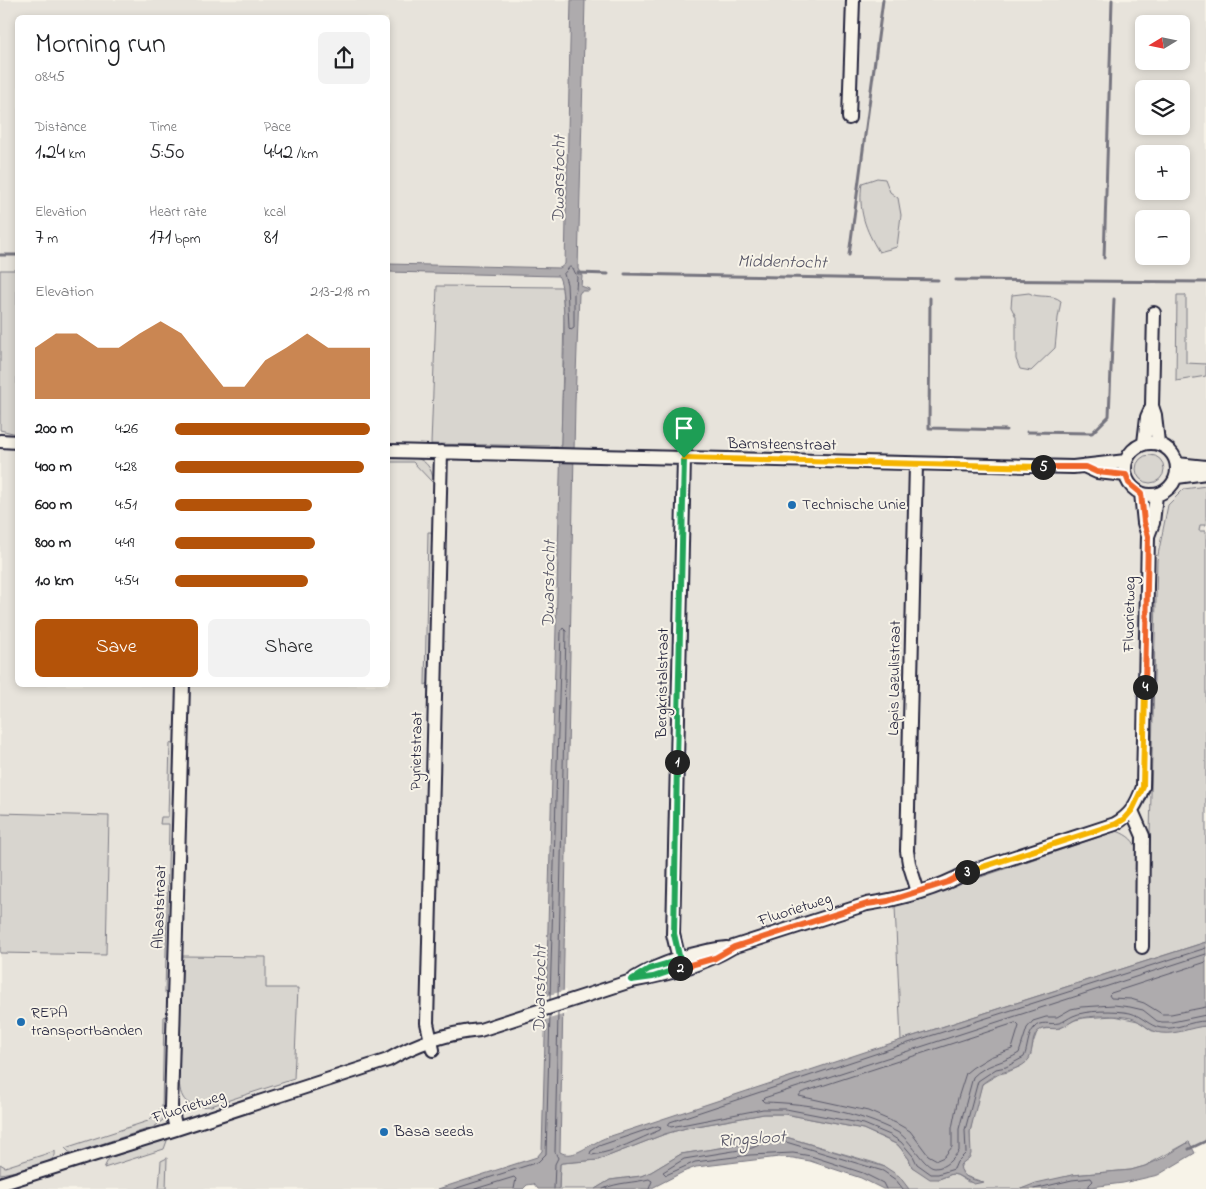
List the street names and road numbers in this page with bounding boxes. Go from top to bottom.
street label: Barnsteenstraat [726,432,837,458]
street label: Fluorietweg [1117,576,1143,653]
street label: Lapis Lazulistraat [882,620,908,736]
street label: Bergkristalstraat [650,627,676,739]
street label: Pyrietstraat [404,711,430,791]
street label: Albaststraat [147,864,173,950]
street label: Fluorietweg [754,887,835,933]
street label: Fluorietweg [148,1084,229,1130]

